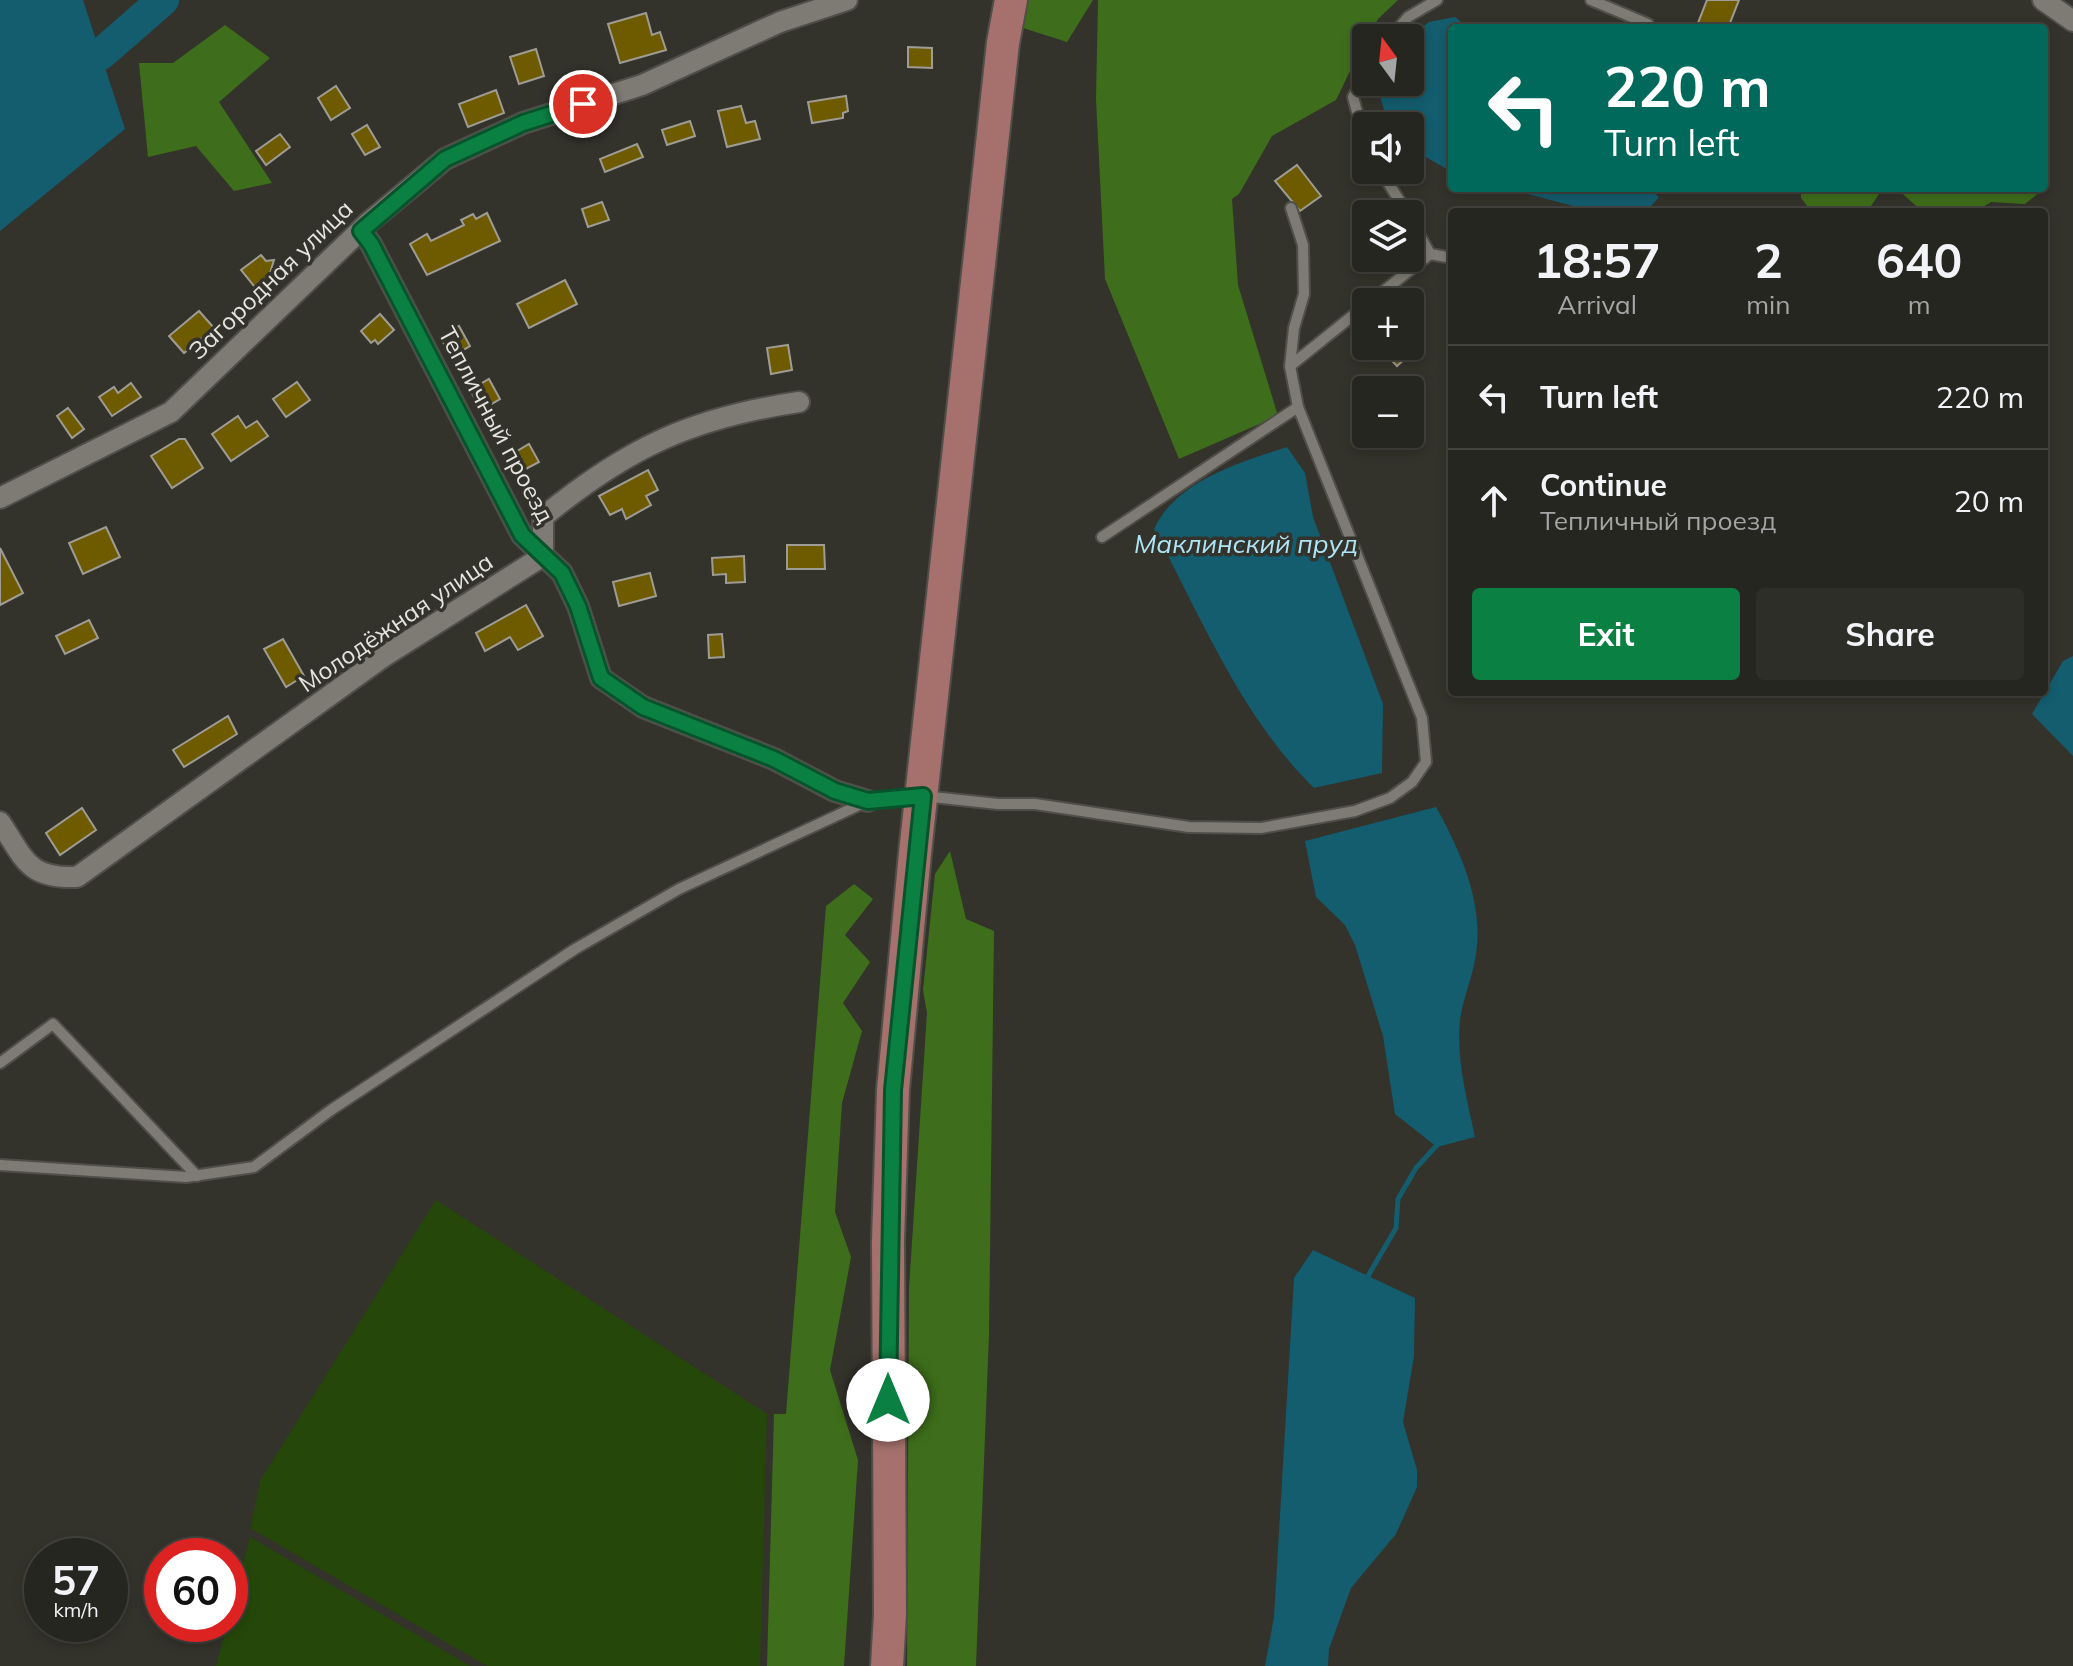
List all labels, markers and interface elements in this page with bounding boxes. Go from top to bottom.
north arrow [1352,24,1424,96]
map controls [1352,24,1424,448]
text: 220 m [1604,51,1771,121]
icon: left [1472,56,1576,160]
pin [549,70,617,138]
icon: arrive [561,82,605,126]
button: sound [1352,112,1424,184]
text: Turn left [1604,120,1740,165]
street label: Загородная улица [182,193,359,365]
button: layers [1352,200,1424,272]
text: 18:57 [1534,230,1661,290]
text: 2 [1754,230,1783,290]
text: 640 [1876,230,1962,290]
button: + [1352,288,1424,360]
text: Arrival [1557,288,1637,321]
text: min [1746,288,1790,321]
text: m [1908,288,1931,321]
street label: Тепличный проезд [432,321,561,528]
icon: left [1472,375,1516,419]
button: − [1352,376,1424,448]
text: Turn left [1540,378,1658,416]
text: 220 m [1936,378,2024,416]
text: Continue [1540,466,1667,504]
icon: ahead [1472,479,1516,523]
text: 20 m [1954,482,2024,520]
text: Тепличный проезд [1540,504,1776,537]
water label: Маклинский пруд [1134,527,1358,560]
street label: Молодёжная улица [293,546,498,698]
button: Exit [1472,588,1740,680]
button: Share [1756,588,2024,680]
position arrow [846,1358,930,1442]
speed limit sign: 60 [144,1538,248,1642]
text: 57 [52,1555,100,1605]
text: km/h [53,1597,99,1622]

